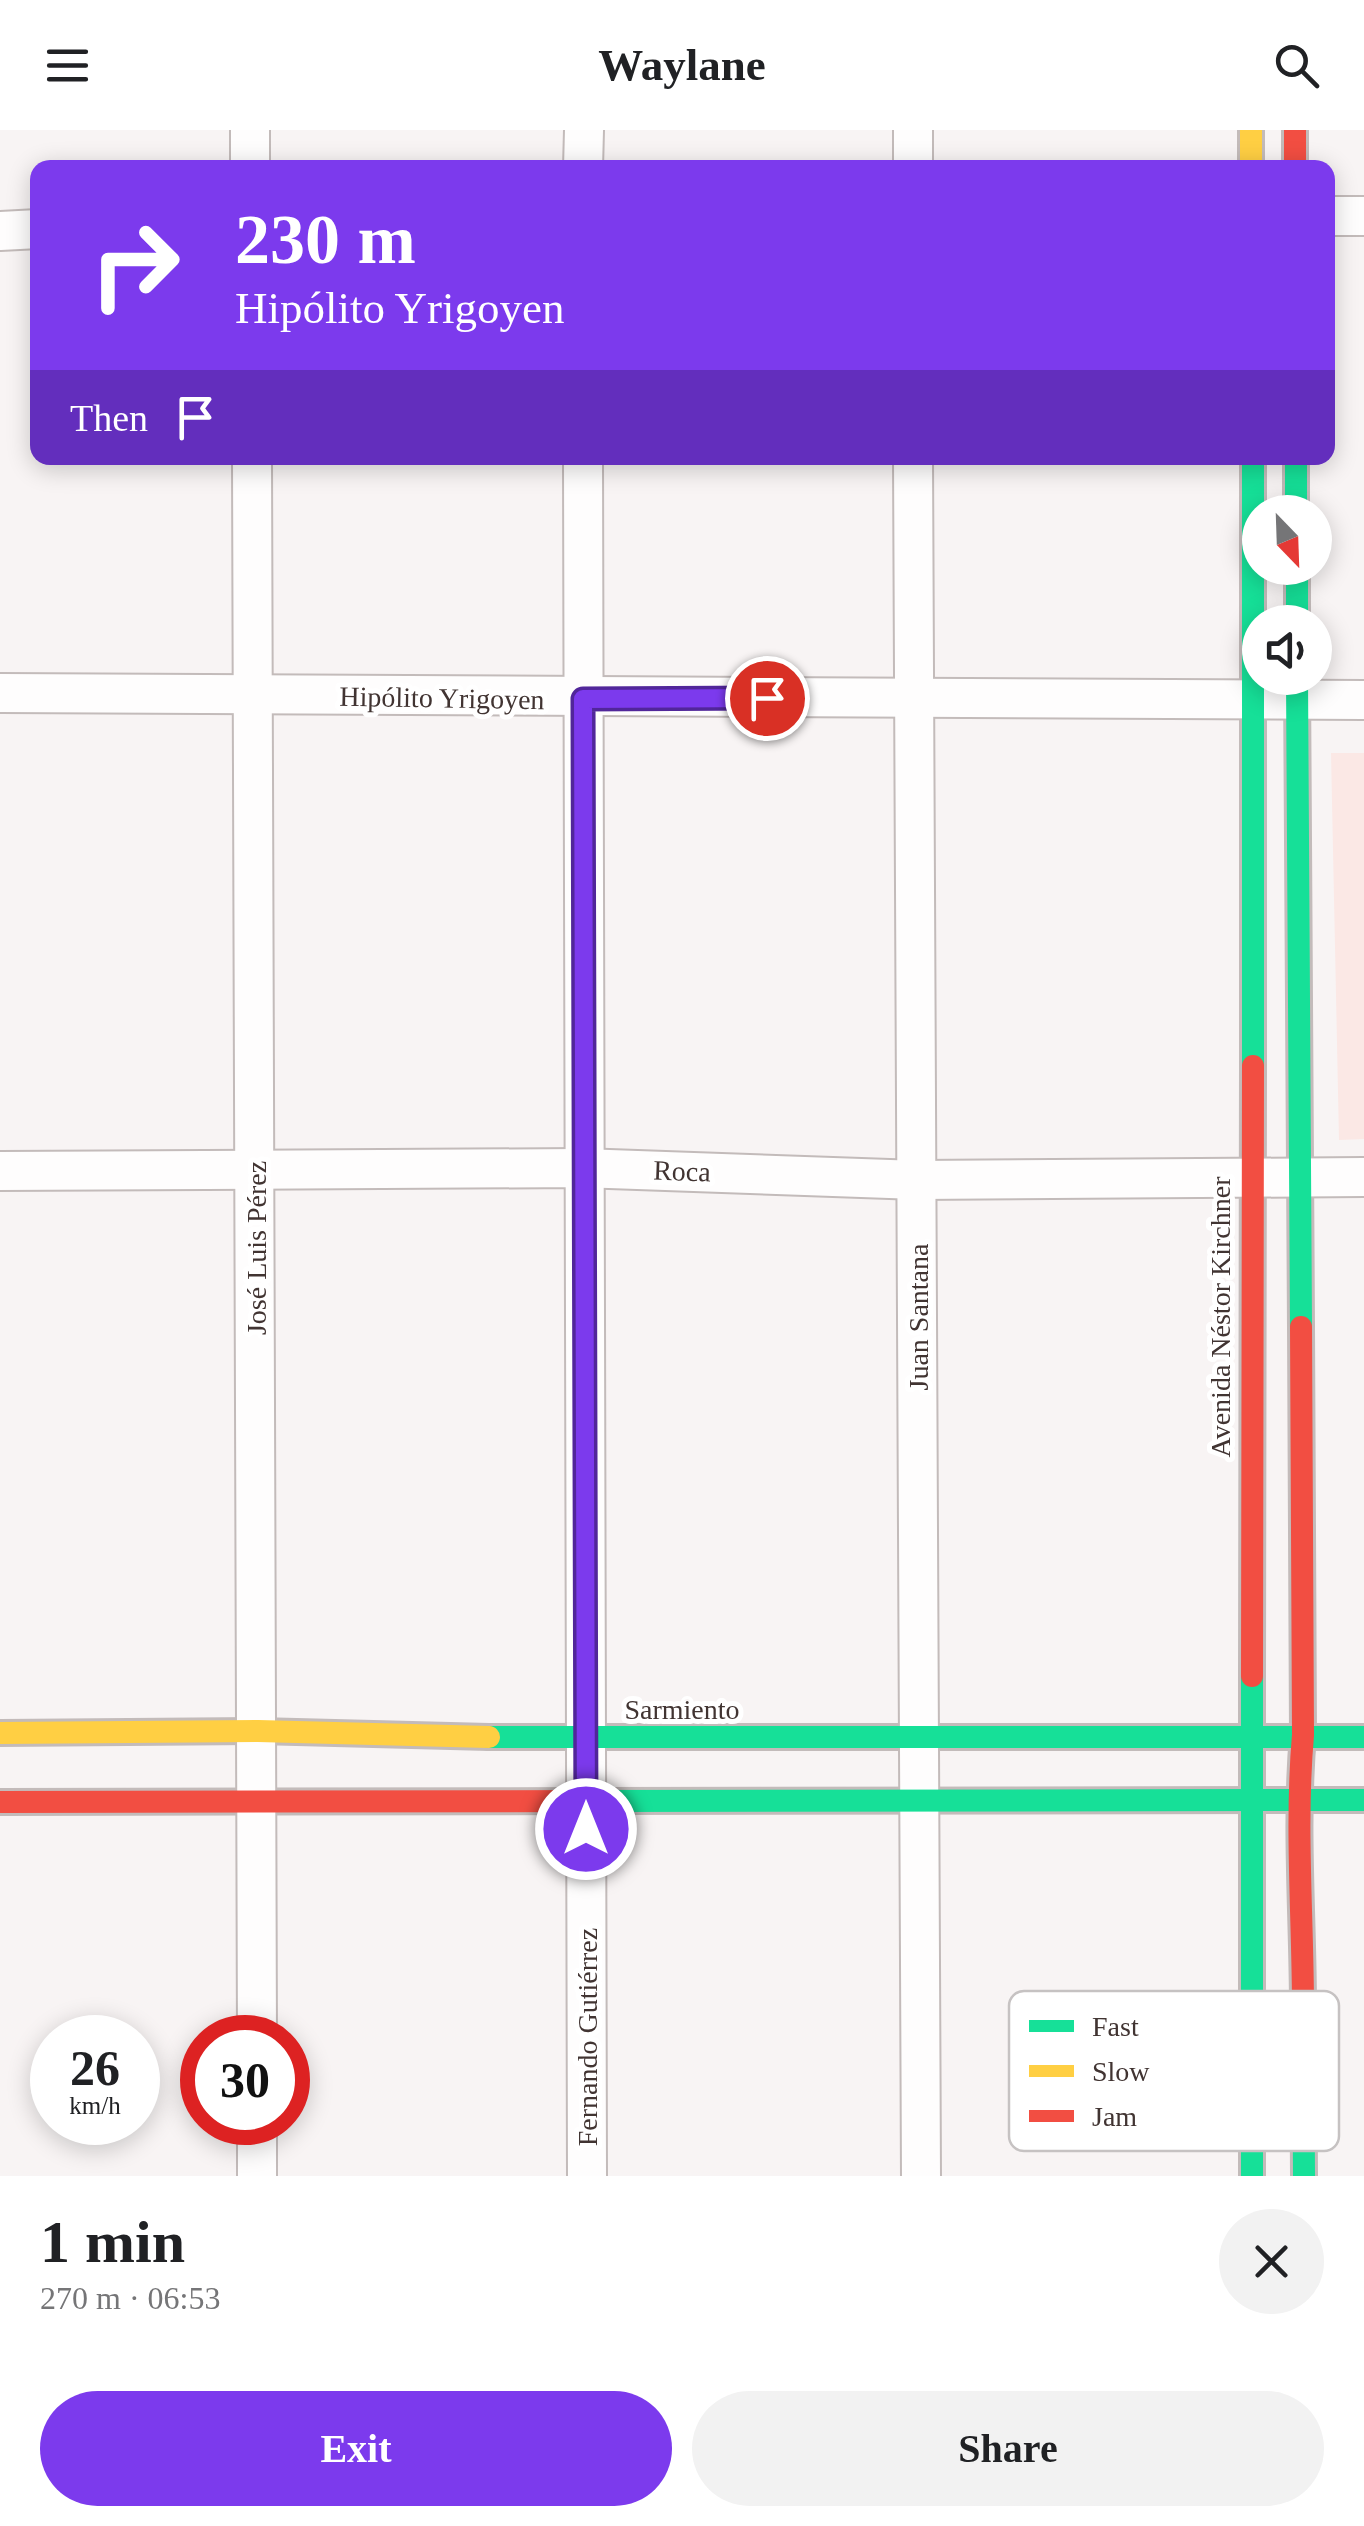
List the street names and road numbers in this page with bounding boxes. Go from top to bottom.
street label: Hipólito Yrigoyen [339,681,545,715]
street label: Roca [653,1155,712,1188]
street label: José Luis Pérez [241,1161,272,1335]
street label: Avenida Néstor Kirchner [1205,1176,1236,1457]
street label: Juan Santana [903,1243,934,1390]
street label: Sarmiento [624,1694,740,1725]
street label: Fernando Gutiérrez [572,1928,603,2146]

